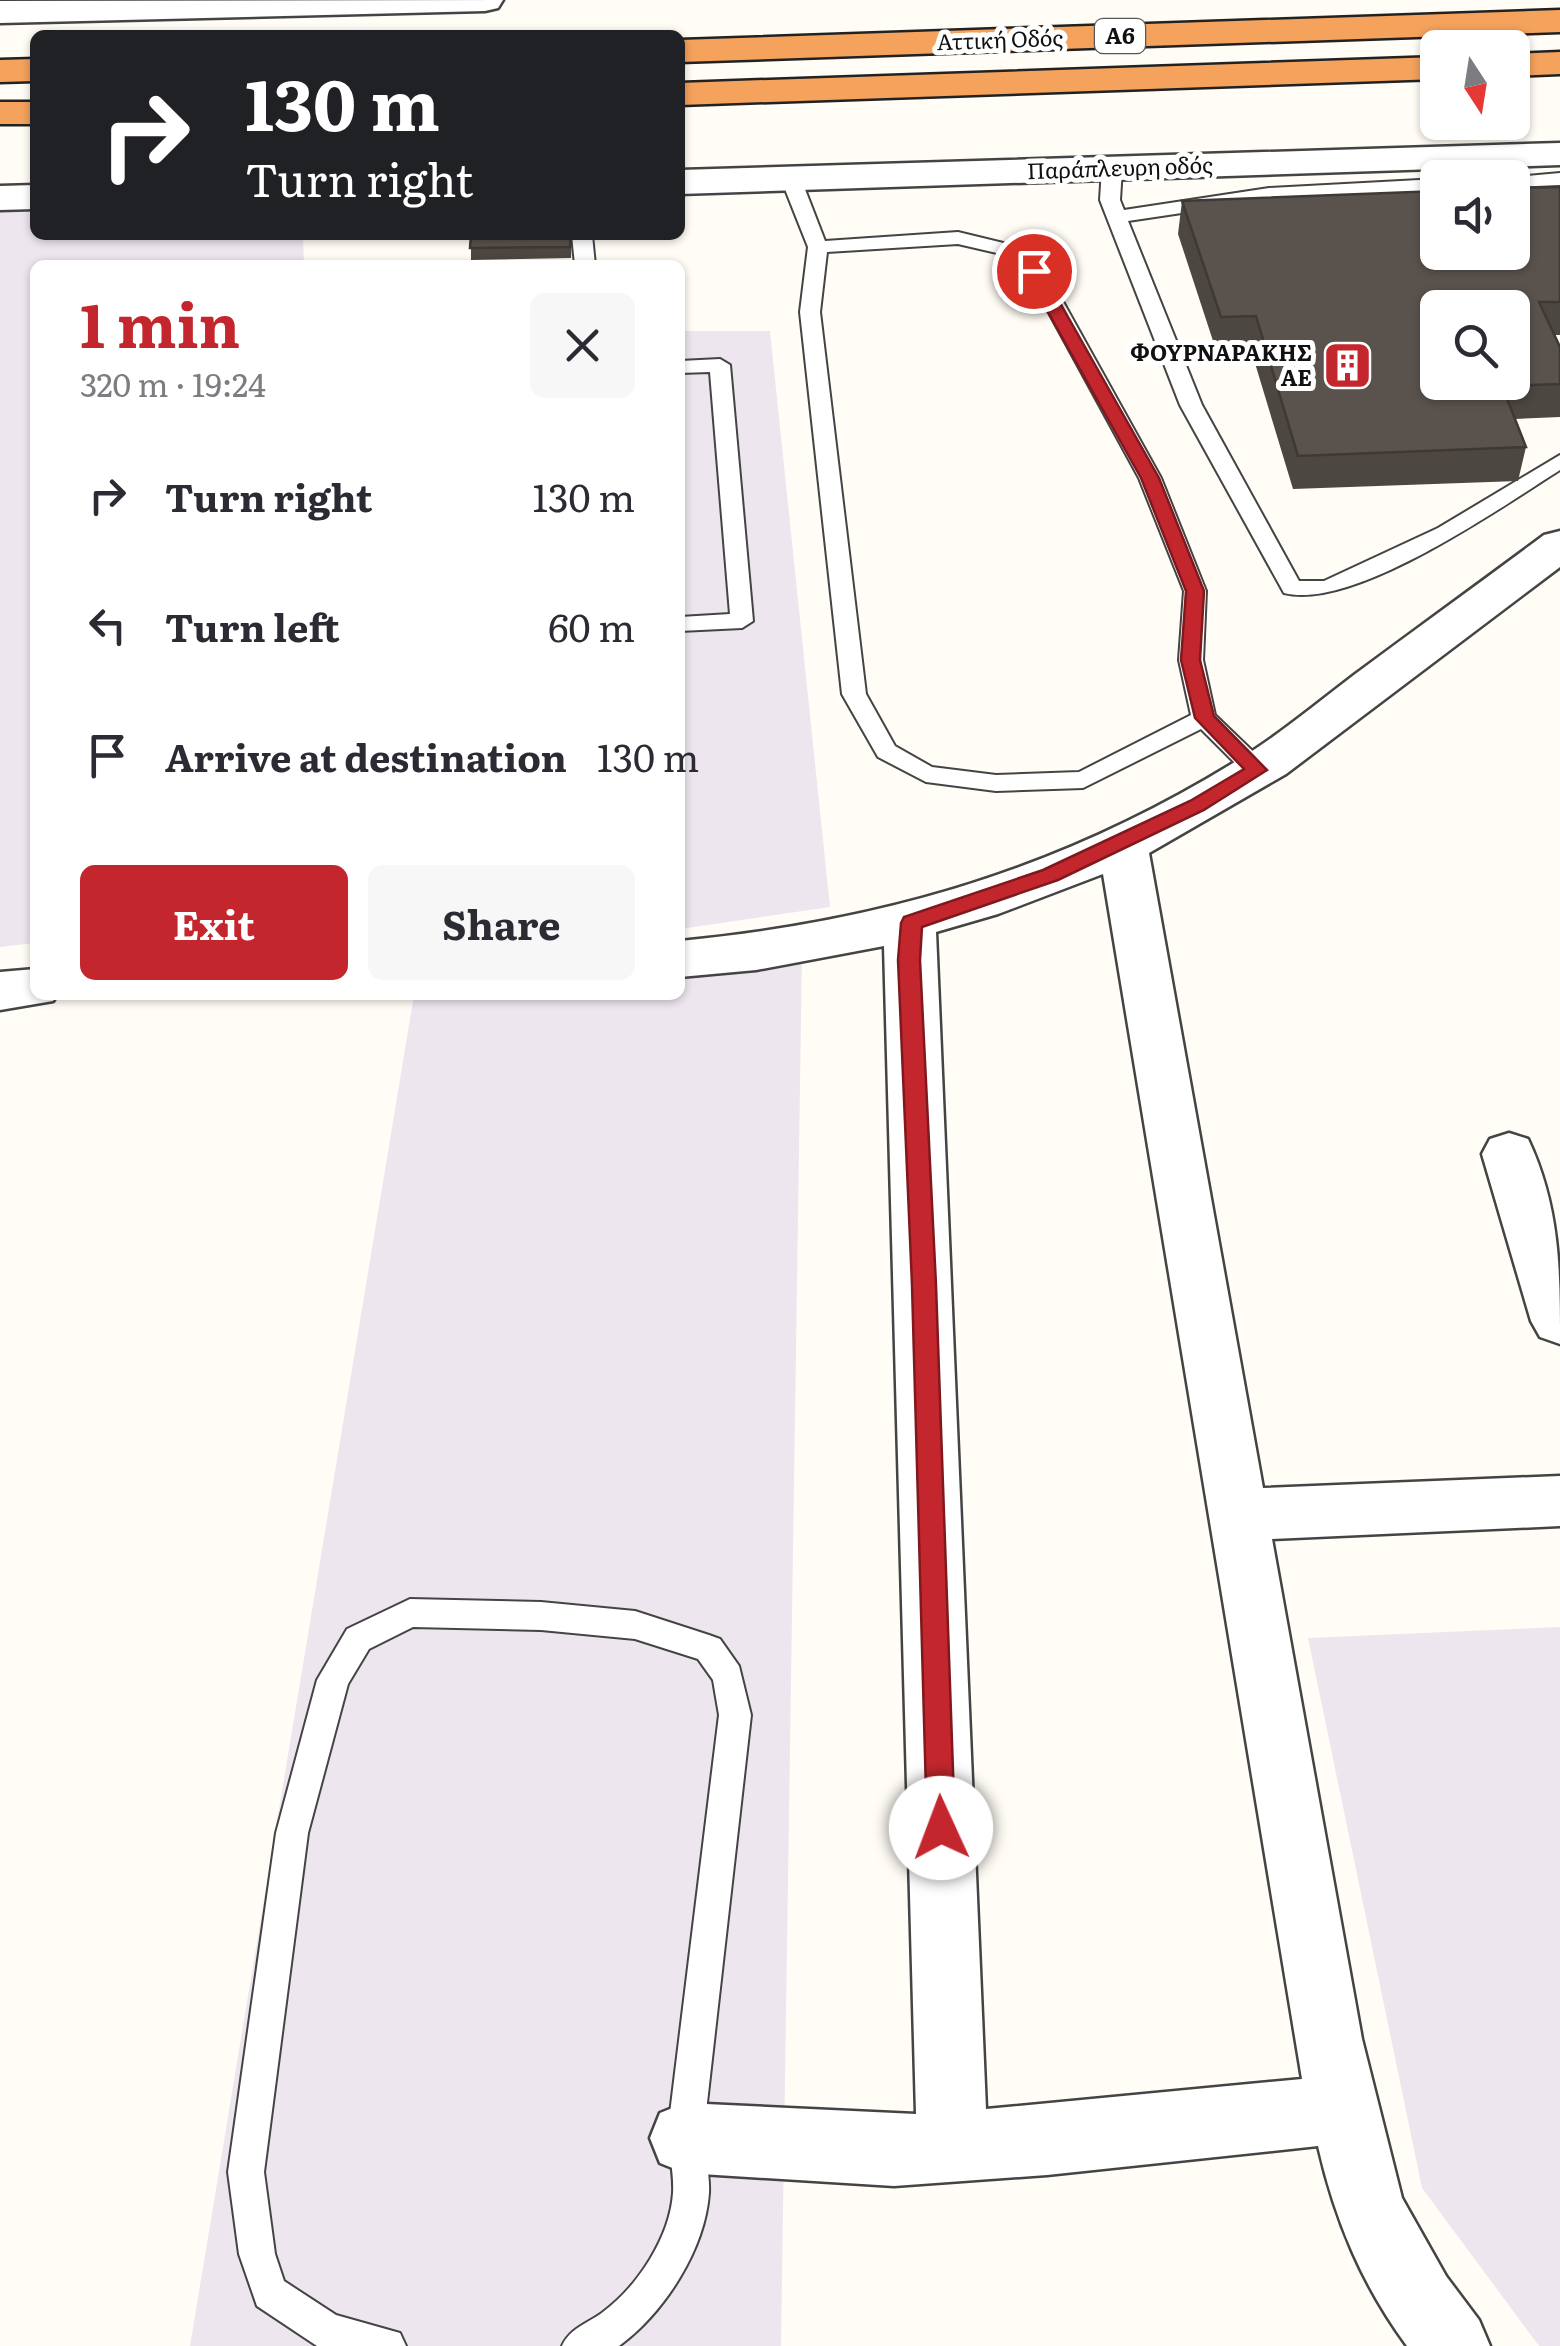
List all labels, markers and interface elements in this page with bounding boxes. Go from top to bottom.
road number: Α6 [1095,19,1145,53]
street label: Αττική Οδός [936,20,1064,57]
north arrow [1420,30,1530,140]
map controls [1420,30,1530,400]
text: 130 m [245,49,440,153]
icon: right [80,70,210,200]
text: Turn right [245,144,473,211]
street label: Παράπλευρη οδός [1026,147,1214,186]
button: sound [1420,160,1530,270]
pin [992,229,1077,314]
icon: arrive [1007,244,1062,299]
text: 1 min [80,277,240,366]
button: search [1420,290,1530,400]
button: close [530,293,635,398]
place label: ΦΟΥΡΝΑΡΑΚΗΣ ΑΕ [1130,335,1312,393]
building icon: ΦΟΥΡΝΑΡΑΚΗΣ ΑΕ [1321,340,1373,392]
text: 320 m · 19:24 [80,359,266,407]
text: Turn right [165,467,372,524]
text: 130 m [533,467,635,524]
icon: right [80,468,135,523]
text: Turn left [165,597,340,654]
text: 60 m [548,597,635,654]
icon: left [80,598,135,653]
text: Arrive at destination [165,727,567,784]
text: 130 m [597,727,699,784]
icon: arrive [80,728,135,783]
button: Exit [80,865,348,980]
button: Share [368,865,635,980]
position arrow [889,1776,993,1880]

